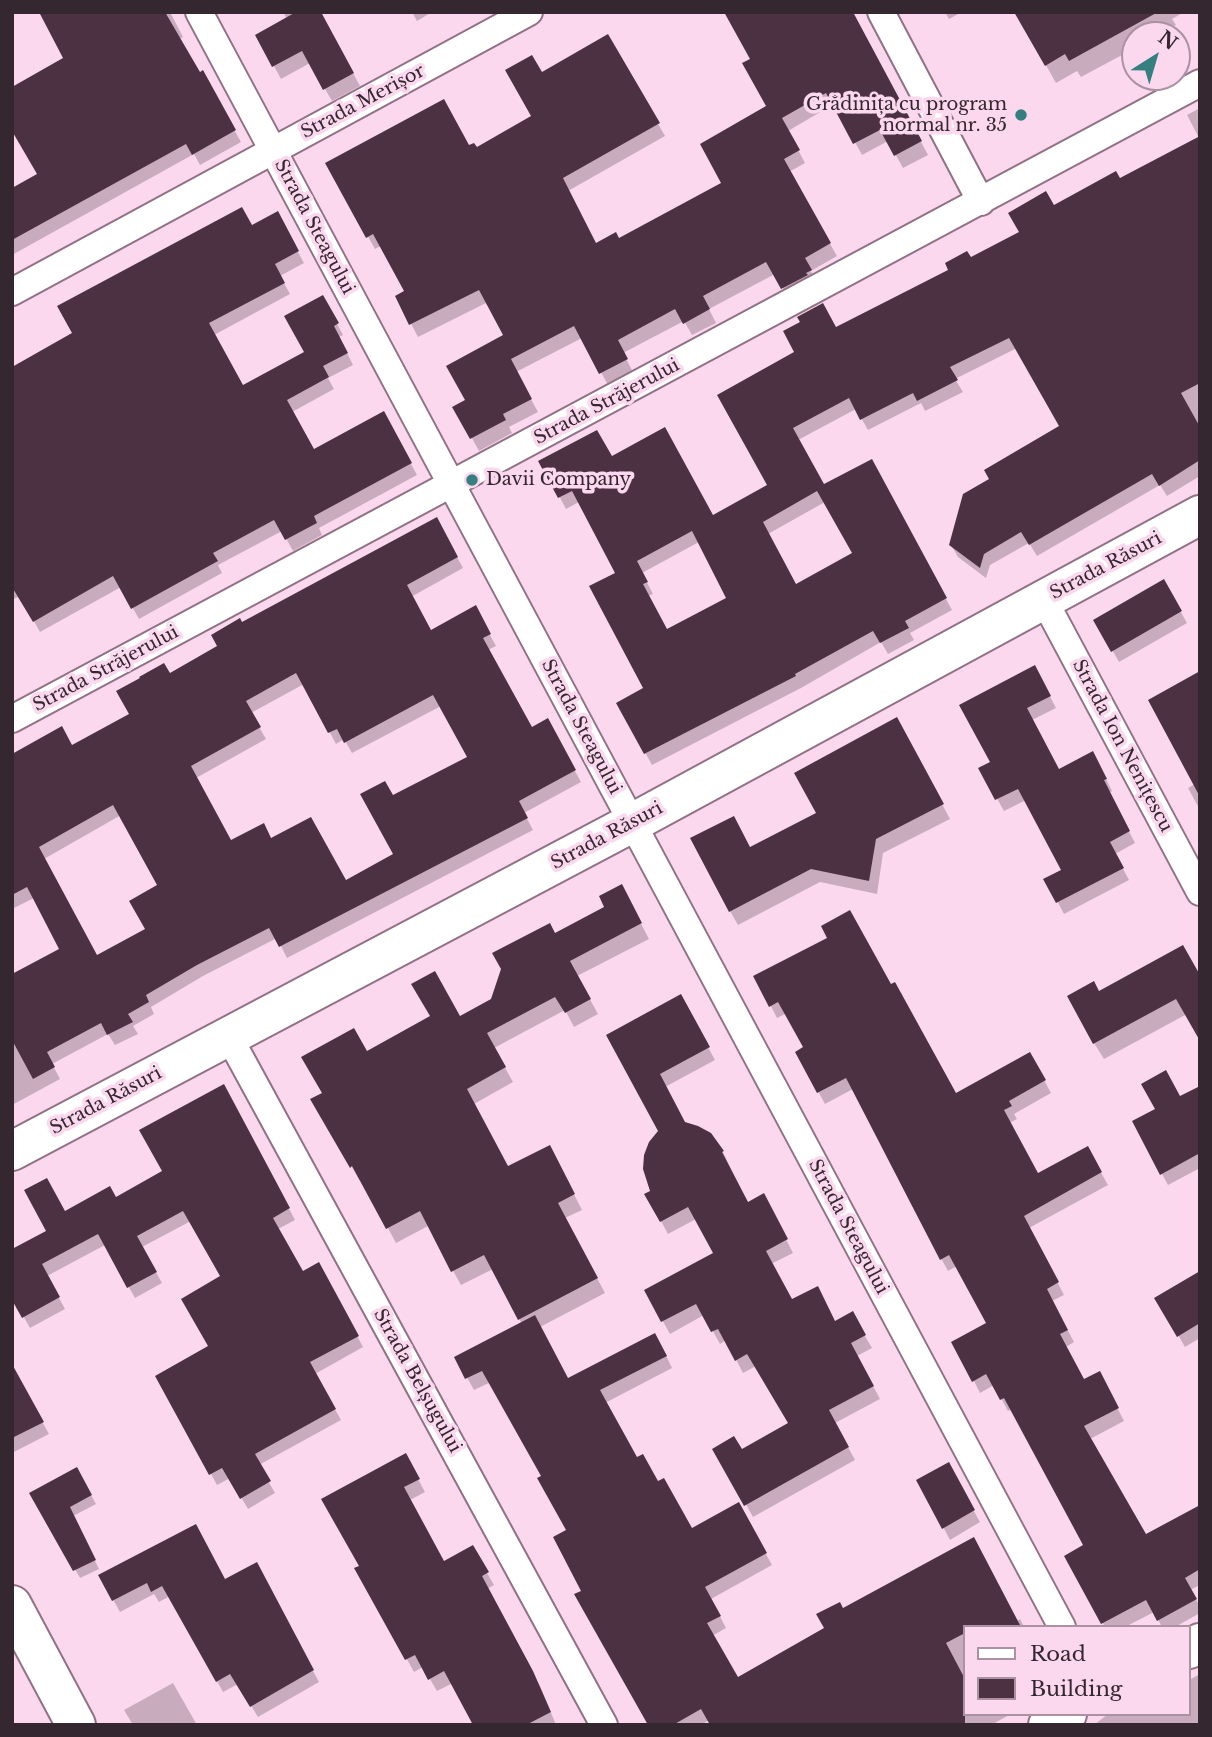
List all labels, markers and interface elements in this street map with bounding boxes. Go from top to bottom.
north arrow [1121,21,1191,91]
text: N [1154,26,1182,55]
street label: Strada Merișor [297,60,429,144]
place label: Grădinița cu program normal nr. 35 [806,94,1007,136]
marker: Grădinița cu program normal nr. 35 [1013,107,1029,123]
street label: Strada Steagului [269,156,359,298]
street label: Strada Străjerului [531,355,683,449]
place label: Davii Company [486,469,631,491]
marker: Davii Company [464,472,480,488]
street label: Strada Răsuri [1047,528,1165,604]
street label: Strada Străjerului [30,622,182,716]
street label: Strada Steagului [536,656,626,798]
street label: Strada Ion Nenițescu [1067,656,1177,836]
street label: Strada Răsuri [548,798,666,874]
street label: Strada Răsuri [47,1063,165,1139]
street label: Strada Steagului [803,1156,893,1298]
street label: Strada Belșugului [368,1305,466,1457]
legend [964,1625,1191,1716]
text: Road [1030,1641,1086,1667]
text: Building [1030,1676,1122,1702]

